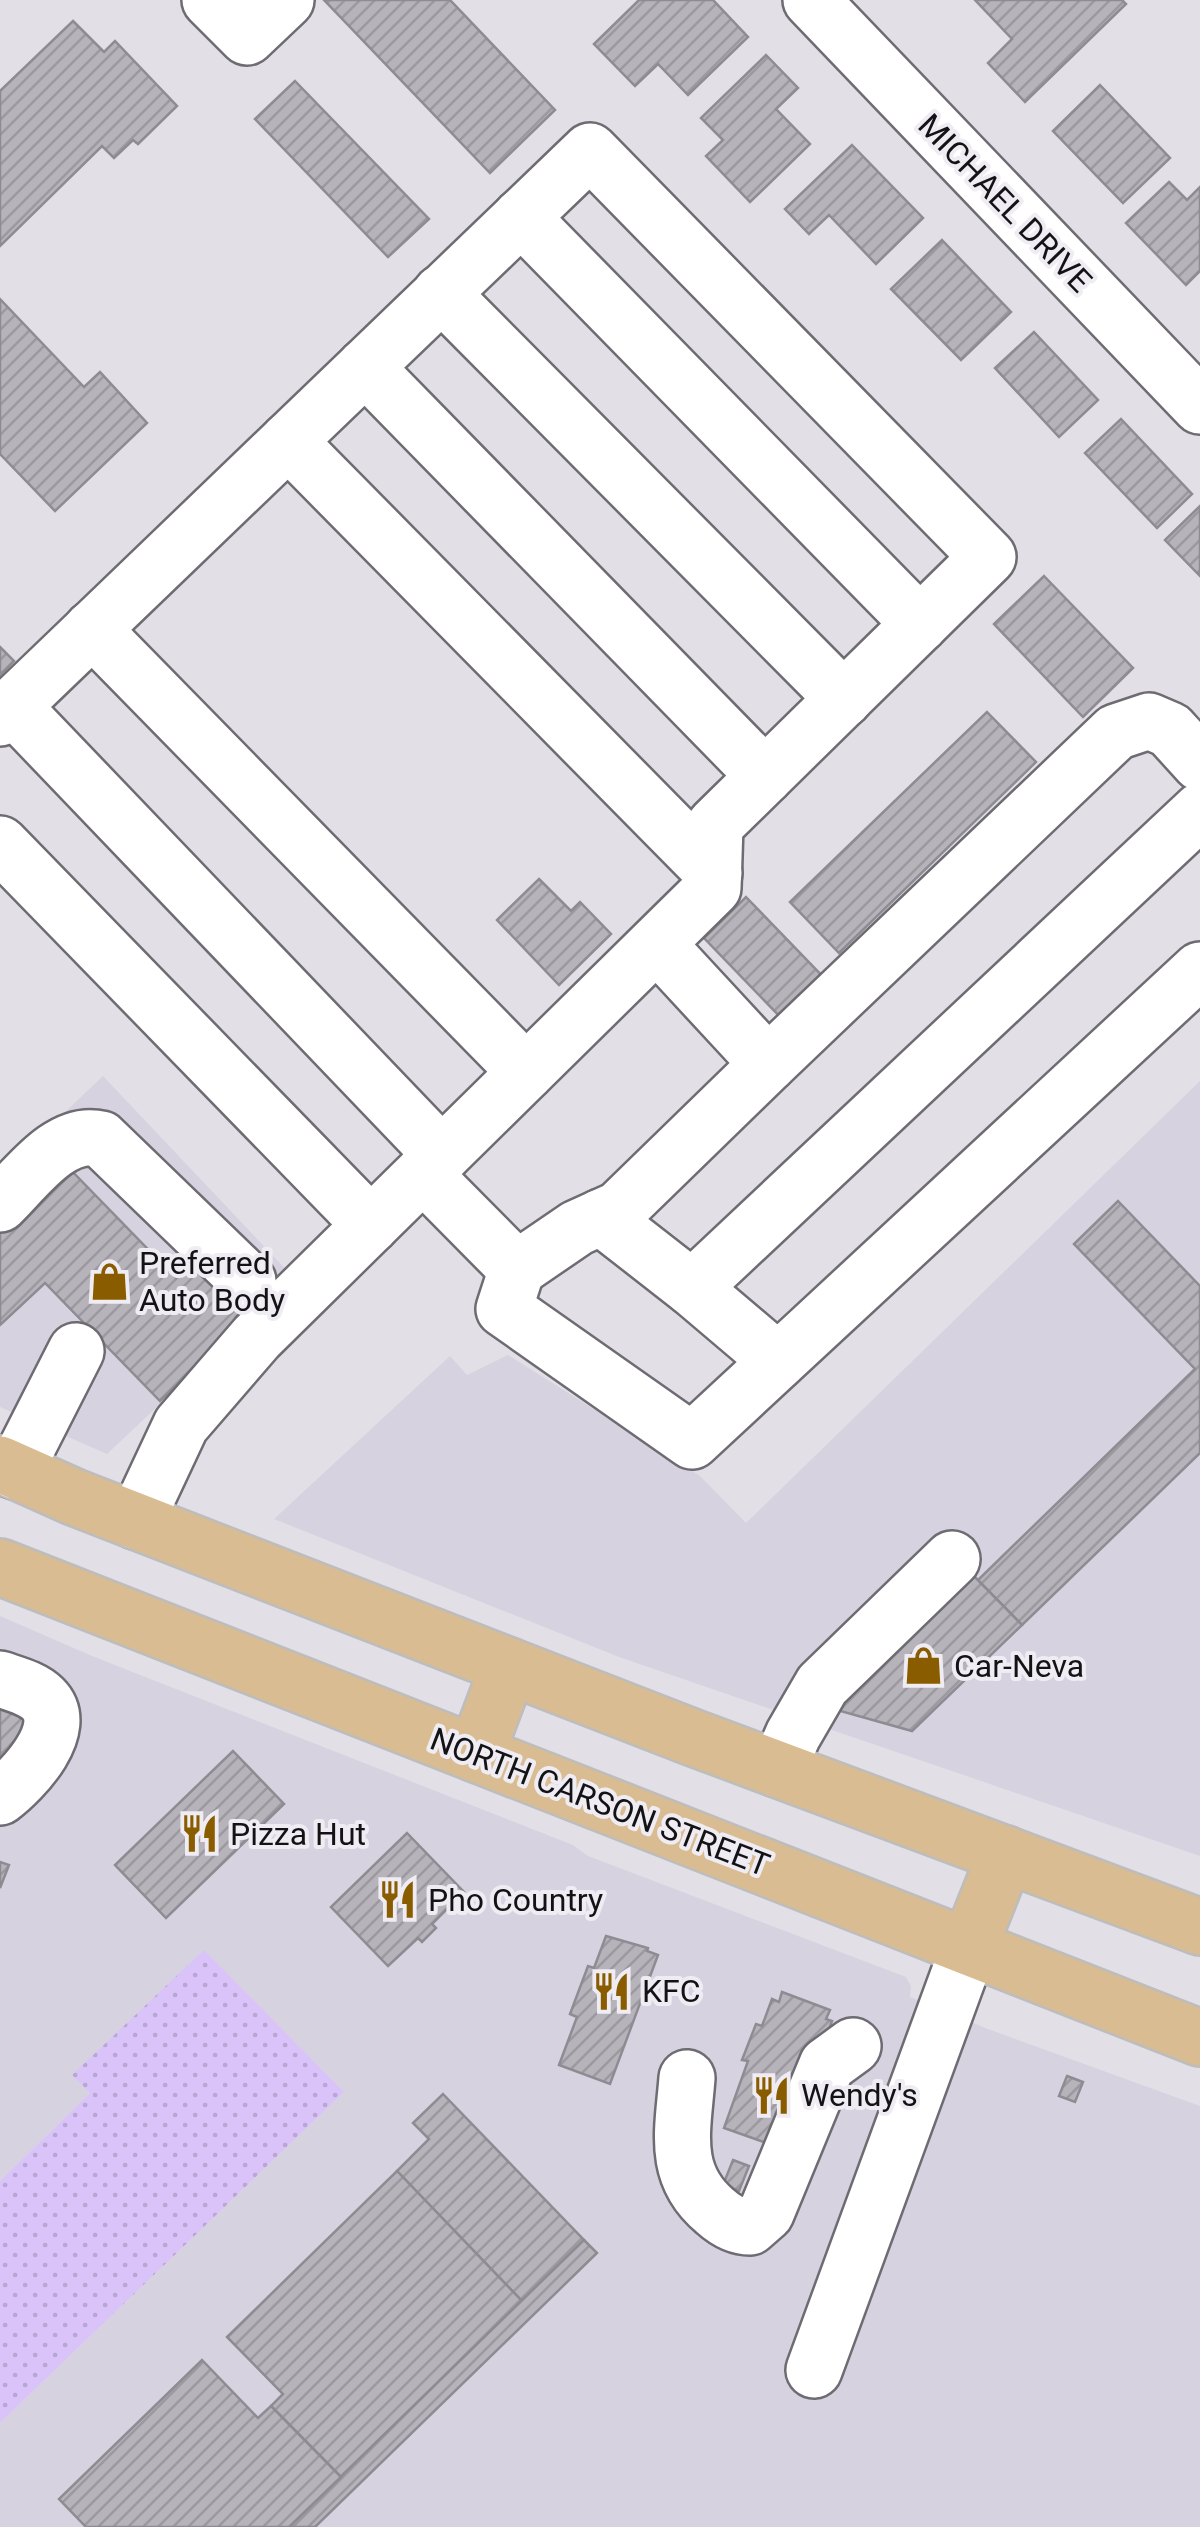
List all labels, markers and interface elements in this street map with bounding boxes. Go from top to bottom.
street label: MICHAEL DRIVE [910,106,1100,300]
place label: Preferred Auto Body [139,1244,285,1319]
shop icon: Preferred Auto Body [88,1260,130,1302]
shop icon: Car-Neva [903,1645,945,1687]
place label: Car-Neva [954,1647,1084,1685]
street label: NORTH CARSON STREET [425,1720,775,1884]
restaurant icon: Pizza Hut [179,1813,221,1855]
place label: Pizza Hut [230,1815,366,1853]
restaurant icon: Pho Country [377,1879,419,1921]
place label: Pho Country [428,1881,603,1919]
restaurant icon: KFC [591,1970,633,2012]
place label: KFC [642,1972,701,2010]
restaurant icon: Wendy's [750,2074,792,2116]
place label: Wendy's [801,2076,918,2114]

